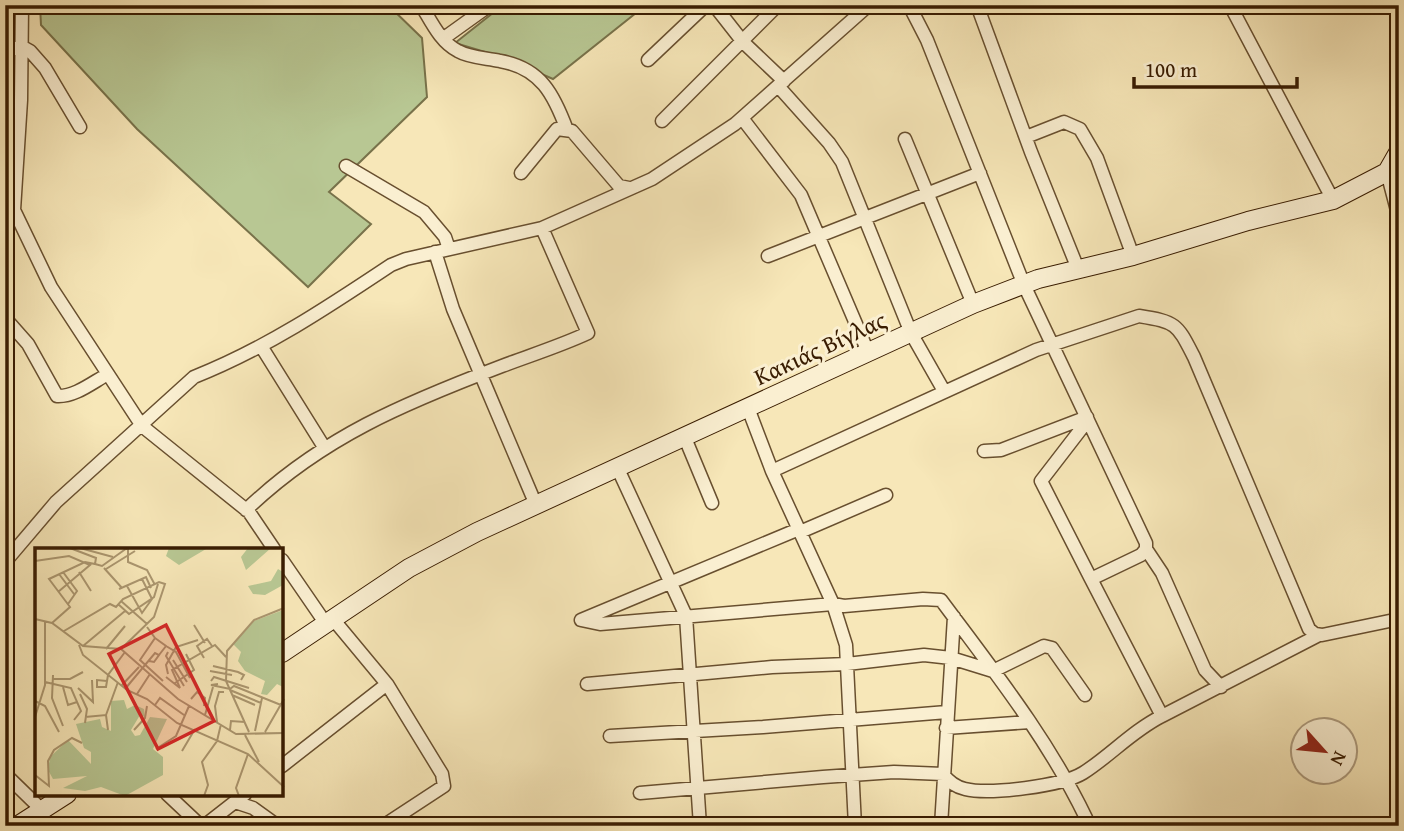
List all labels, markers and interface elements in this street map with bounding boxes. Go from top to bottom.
scale bar [1134,46,1297,90]
text: 100 m [1145,54,1197,85]
street label: Κακιάς Βίγλας [748,302,892,394]
inset map [35,548,284,796]
north arrow [1288,716,1358,786]
text: N [1324,747,1355,771]

